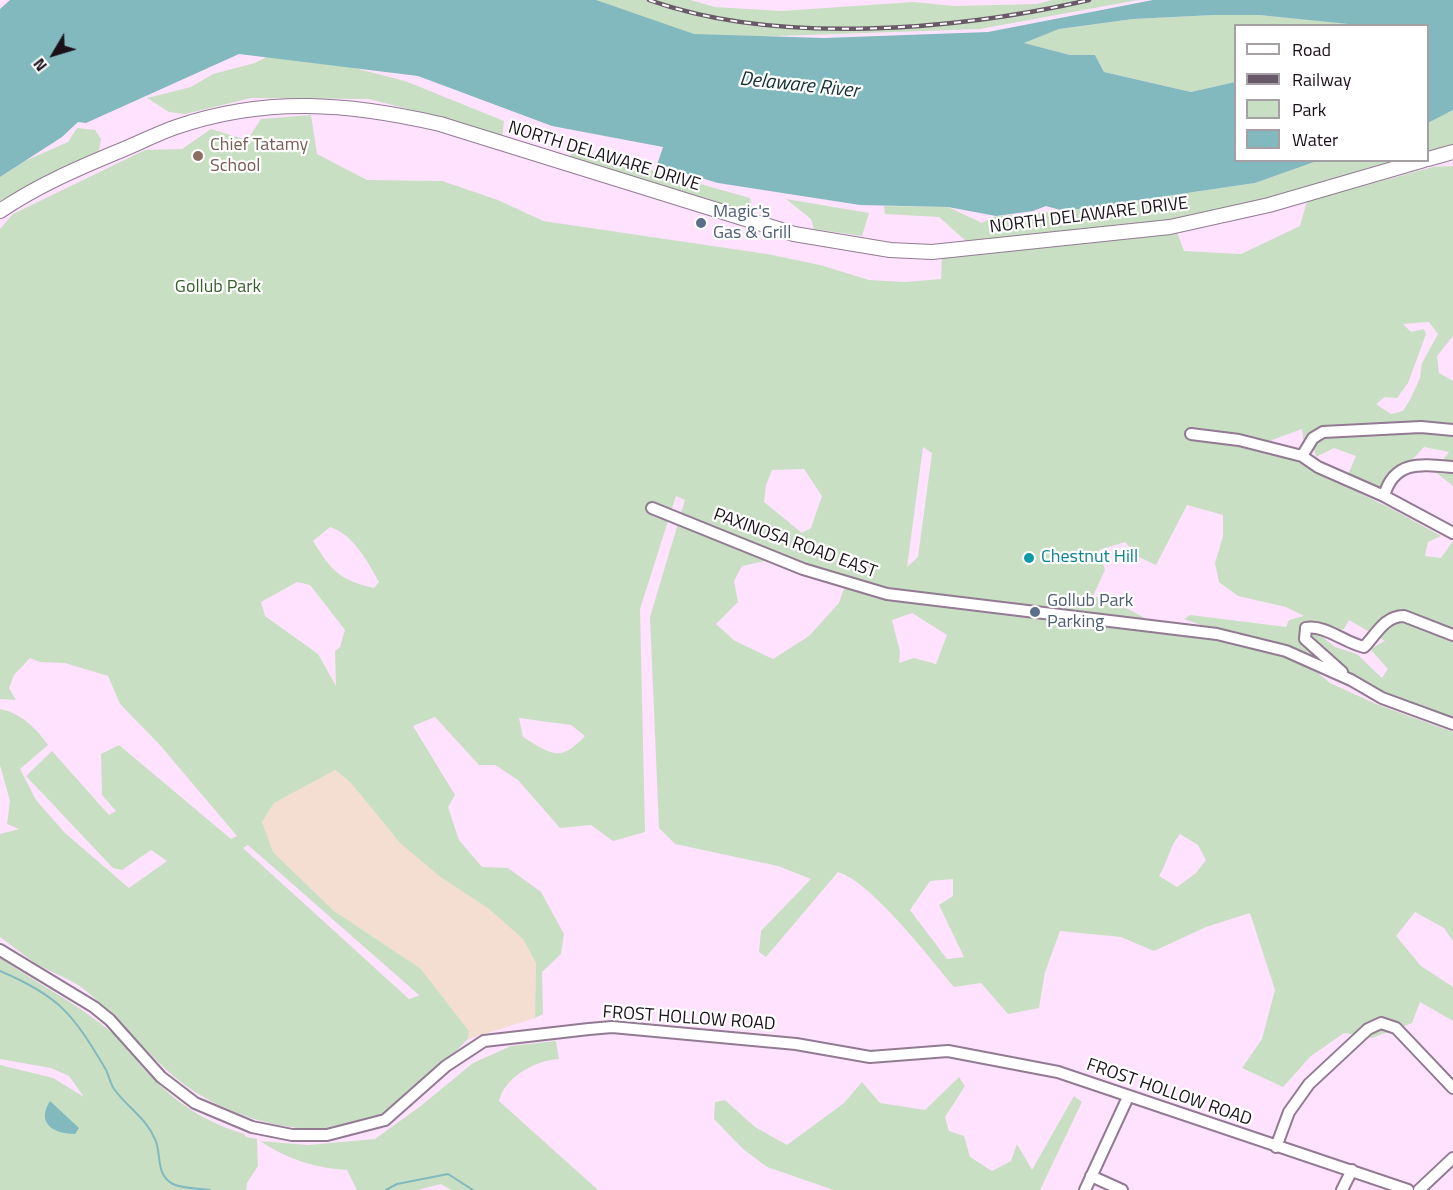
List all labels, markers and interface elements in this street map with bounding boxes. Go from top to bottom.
north arrow [24,24,84,84]
legend [1234,24,1429,162]
text: Road [1292,36,1331,63]
text: N [27,53,53,77]
text: Railway [1292,66,1351,93]
water label: Delaware River [738,68,860,104]
text: Park [1292,96,1326,123]
street label: NORTH DELAWARE DRIVE [505,117,703,197]
text: Water [1292,126,1338,153]
place label: Chief Tatamy School [210,135,308,178]
marker: Chief Tatamy School [191,149,205,163]
street label: NORTH DELAWARE DRIVE [988,193,1190,239]
place label: Magic's Gas & Grill [713,202,791,244]
marker: Magic's Gas & Grill [694,216,708,230]
park label: Gollub Park [175,277,261,299]
street label: PAXINOSA ROAD EAST [710,504,880,584]
place label: Chestnut Hill [1041,547,1138,569]
marker: Chestnut Hill [1022,551,1036,565]
place label: Gollub Park Parking [1047,591,1133,634]
marker: Gollub Park Parking [1028,605,1042,619]
street label: FROST HOLLOW ROAD [602,1002,776,1036]
street label: FROST HOLLOW ROAD [1084,1055,1254,1131]

